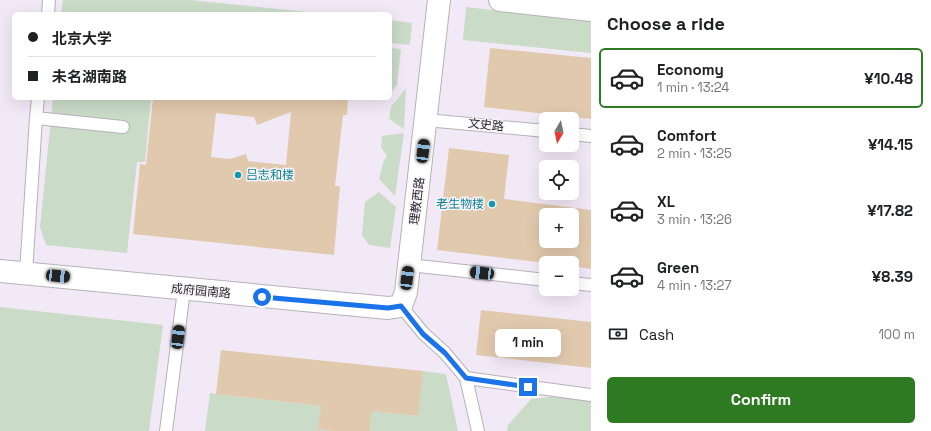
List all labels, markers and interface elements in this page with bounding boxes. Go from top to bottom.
text: Choose a ride [607,12,725,35]
text: 北京大学 [52,29,112,48]
icon: car [609,60,645,96]
text: Economy [657,60,724,79]
text: 未名湖南路 [52,67,127,86]
text: ¥10.48 [864,69,913,88]
text: 1 min · 13:24 [657,79,729,96]
north arrow [539,112,579,152]
map controls [539,112,579,296]
street label: 文史路 [467,115,505,135]
icon: car [609,126,645,162]
text: Comfort [657,126,717,145]
text: ¥14.15 [868,135,913,154]
car [416,138,430,164]
text: 2 min · 13:25 [657,145,732,162]
button: locate [539,160,579,200]
place label: 吕志和楼 [246,167,294,183]
marker: 吕志和楼 [233,170,243,180]
street label: 理教西路 [406,176,428,226]
icon: car [609,192,645,228]
text: XL [657,192,675,211]
place label: 老生物楼 [436,196,484,212]
marker: 老生物楼 [487,199,497,209]
text: ¥17.82 [867,201,913,220]
button: + [539,208,579,248]
text: 3 min · 13:26 [657,211,732,228]
button: − [539,256,579,296]
icon: car [609,258,645,294]
text: Green [657,258,699,277]
car [400,265,414,291]
car [469,266,495,280]
text: ¥8.39 [872,267,913,286]
car [45,269,71,283]
text: 4 min · 13:27 [657,277,732,294]
street label: 成府园南路 [170,280,232,302]
route start [253,288,271,306]
icon: cash [607,323,629,345]
car [171,324,185,350]
text: Cash [639,325,674,344]
text: 100 m [878,326,915,343]
callout: 1 min [495,329,561,357]
text: 1 min [512,334,544,351]
button: Confirm [607,377,915,423]
route end [519,378,537,396]

